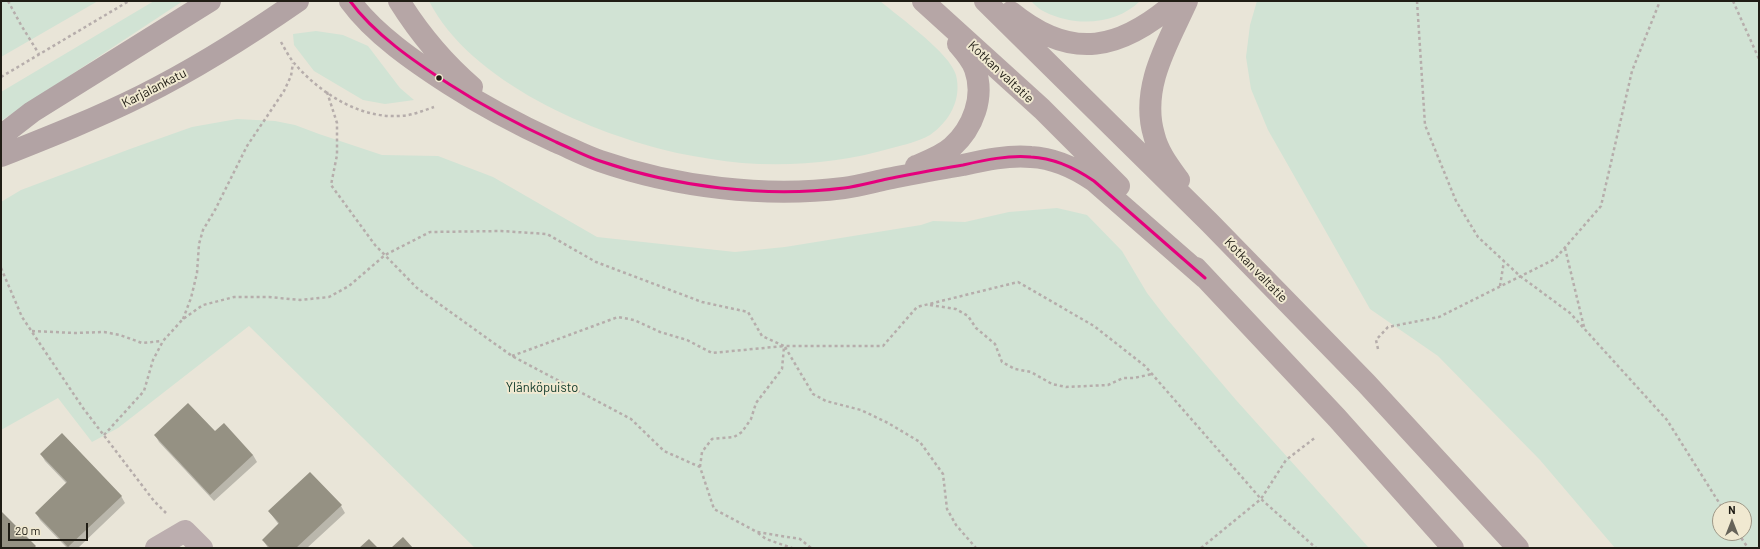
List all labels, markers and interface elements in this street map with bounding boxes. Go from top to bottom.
street label: Kotkan valtatie [965,38,1037,106]
street label: Karjalankatu [119,65,189,111]
unlabelled marker [434,73,444,83]
street label: Kotkan valtatie [1221,234,1291,306]
park label: Ylänköpuisto [506,380,578,396]
north arrow [1712,501,1752,541]
text: N [1728,503,1736,516]
scale bar [10,515,90,541]
text: 20 m [15,523,41,537]

